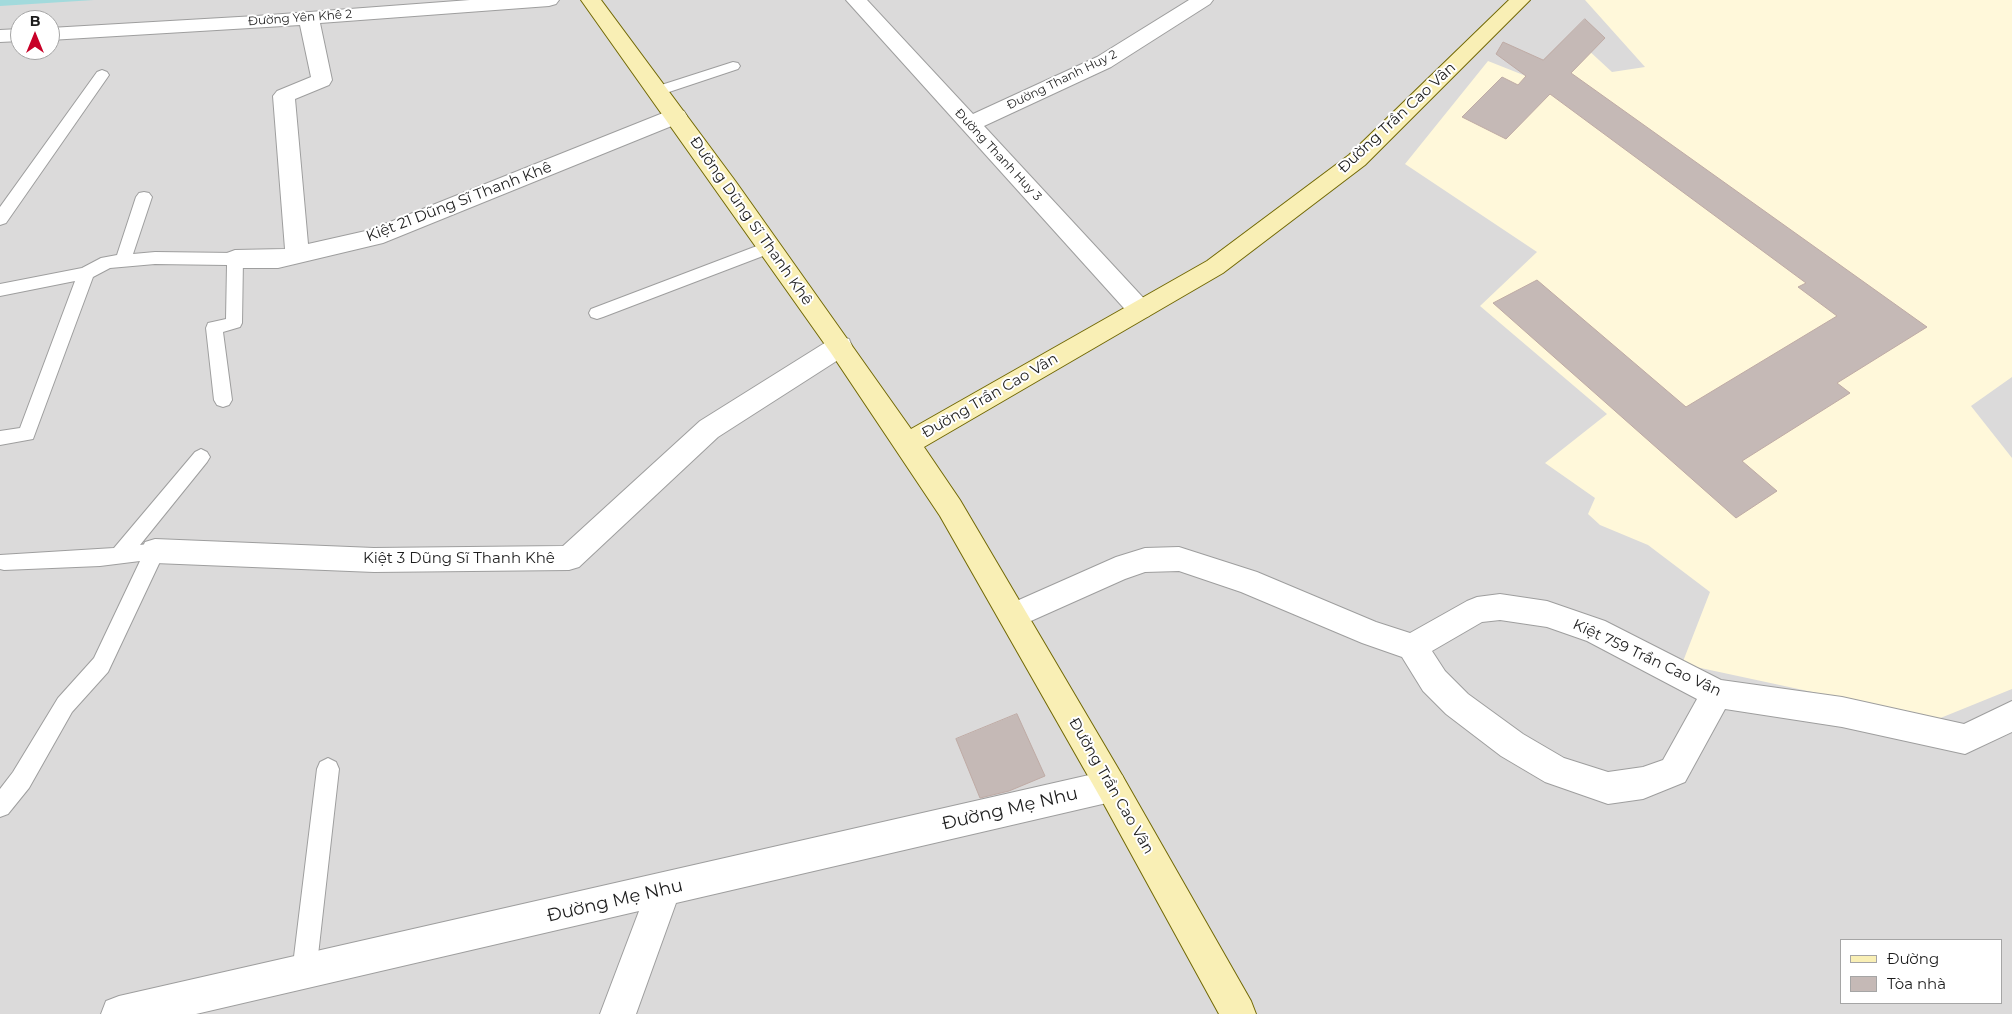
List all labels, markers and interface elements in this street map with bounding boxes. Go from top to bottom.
street label: Đường Yên Khê 2 [248,7,352,29]
north arrow [10,10,60,60]
text: B [30,12,40,30]
street label: Đường Thanh Huy 2 [1005,47,1119,113]
street label: Đường Trần Cao Vân [1334,59,1460,177]
street label: Đường Thanh Huy 3 [952,106,1044,204]
street label: Đường Dũng Sĩ Thanh Khê [686,133,816,309]
street label: Kiệt 21 Dũng Sĩ Thanh Khê [364,158,554,246]
street label: Đường Trần Cao Vân [919,350,1061,442]
street label: Kiệt 3 Dũng Sĩ Thanh Khê [363,550,555,568]
street label: Kiệt 759 Trần Cao Vân [1570,616,1724,700]
street label: Đường Trần Cao Vân [1065,715,1157,857]
street label: Đường Mẹ Nhu [940,783,1080,835]
street label: Đường Mẹ Nhu [545,875,685,927]
legend [1840,939,2002,1004]
text: Đường [1887,949,1939,968]
text: Tòa nhà [1887,974,1946,993]

